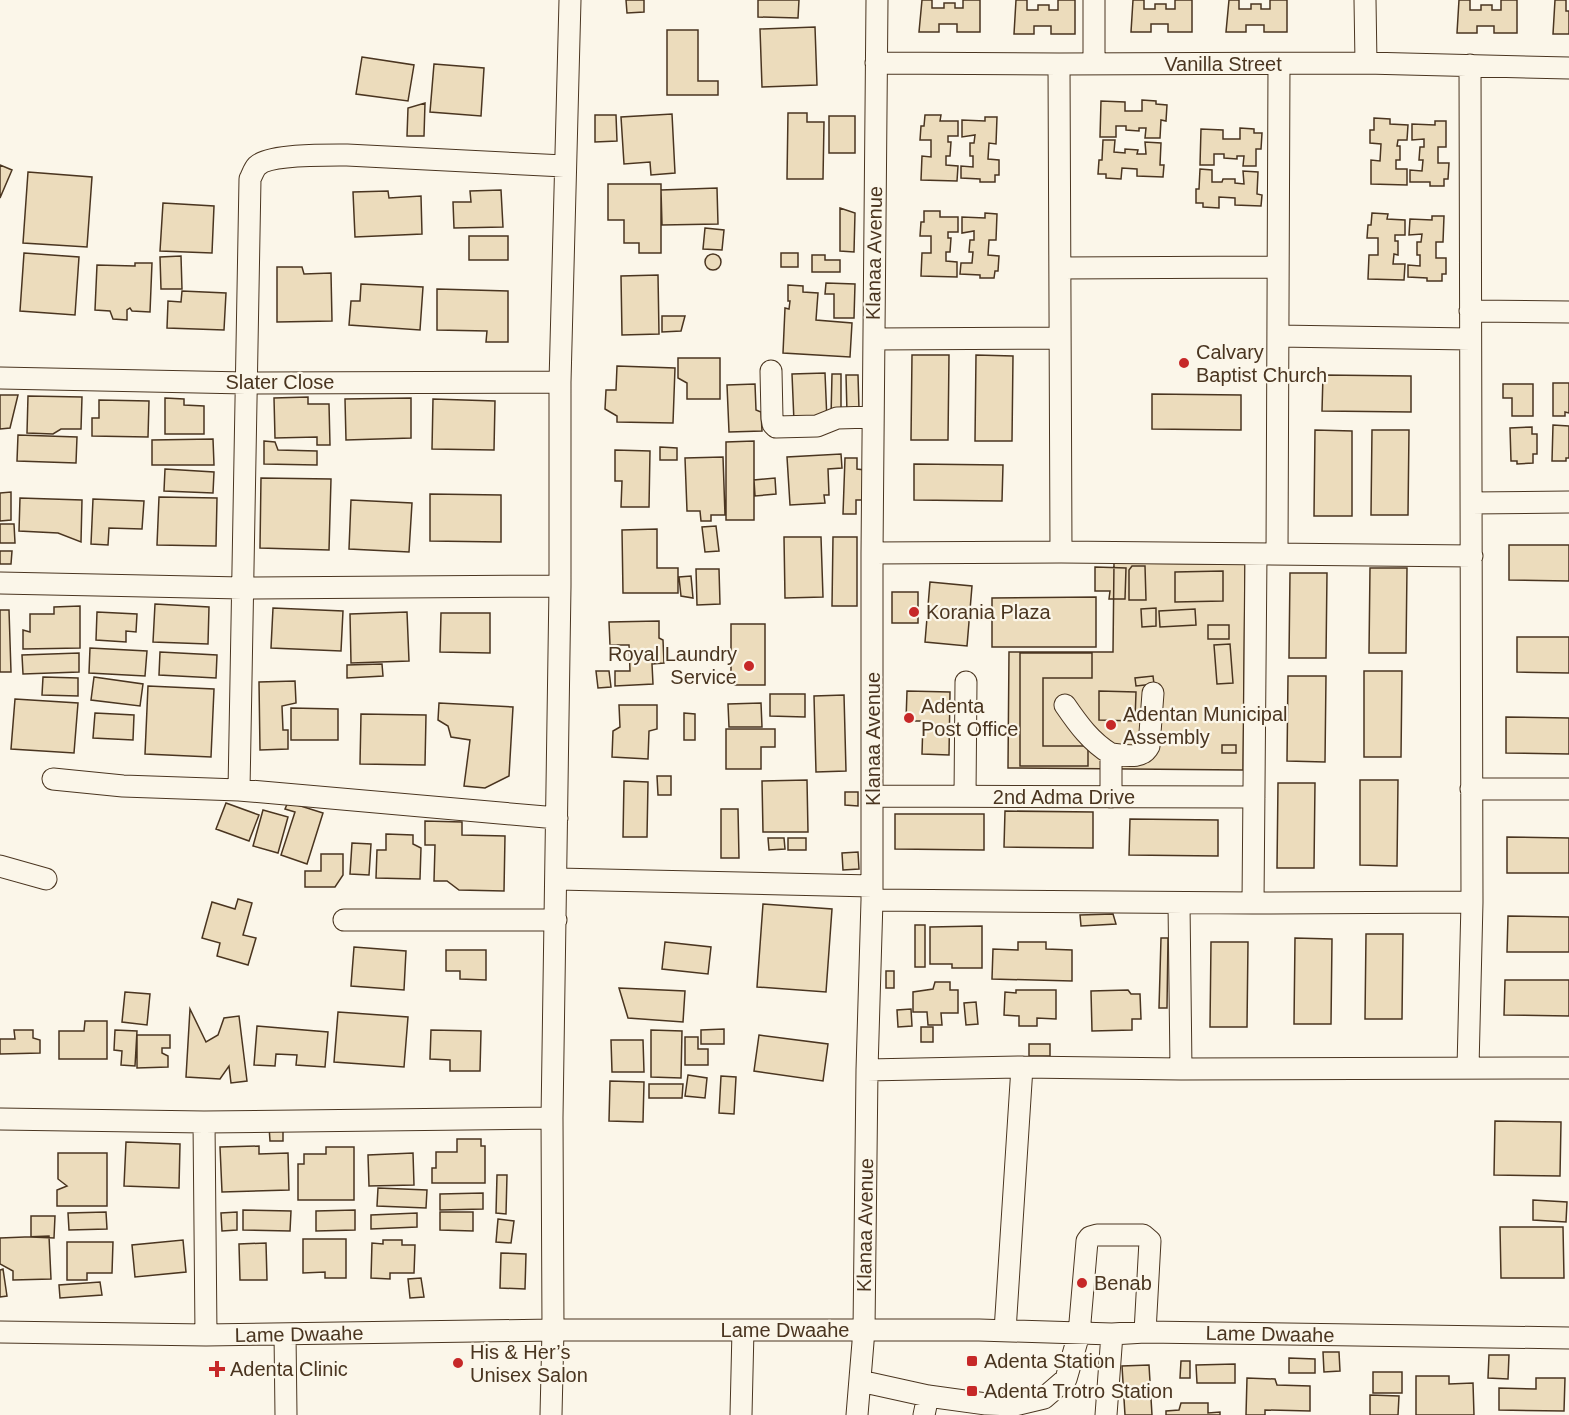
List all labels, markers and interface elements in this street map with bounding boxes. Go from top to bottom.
street label: Vanilla Street [1164,53,1282,75]
street label: Klanaa Avenue [862,186,886,320]
place label: Calvary Baptist Church [1196,341,1327,386]
marker: Calvary Baptist Church [1177,356,1191,370]
street label: Slater Close [226,371,334,393]
place label: Korania Plaza [926,601,1051,623]
marker: Korania Plaza [907,605,921,619]
place label: Royal Laundry Service [608,643,737,688]
marker: Royal Laundry Service [742,659,756,673]
street label: Klanaa Avenue [862,672,884,806]
place label: Adenta Post Office [921,695,1018,740]
place label: Adentan Municipal Assembly [1123,703,1288,748]
marker: Adenta Post Office [902,711,916,725]
marker: Adentan Municipal Assembly [1104,718,1118,732]
street label: 2nd Adma Drive [993,786,1135,808]
street label: Klanaa Avenue [853,1158,877,1292]
place label: Benab [1094,1272,1152,1294]
marker: Benab [1075,1276,1089,1290]
street label: Lame Dwaahe [721,1319,849,1341]
street label: Lame Dwaahe [234,1322,364,1346]
street label: Lame Dwaahe [1205,1322,1335,1346]
place label: His & Her’s Unisex Salon [470,1341,588,1386]
place label: Adenta Station [984,1350,1115,1372]
marker: Adenta Station [965,1354,979,1368]
marker: His & Her’s Unisex Salon [451,1356,465,1370]
place label: Adenta Clinic [230,1358,348,1380]
marker: Adenta Clinic [208,1360,226,1378]
place label: Adenta Trotro Station [984,1380,1173,1402]
marker: Adenta Trotro Station [965,1384,979,1398]

